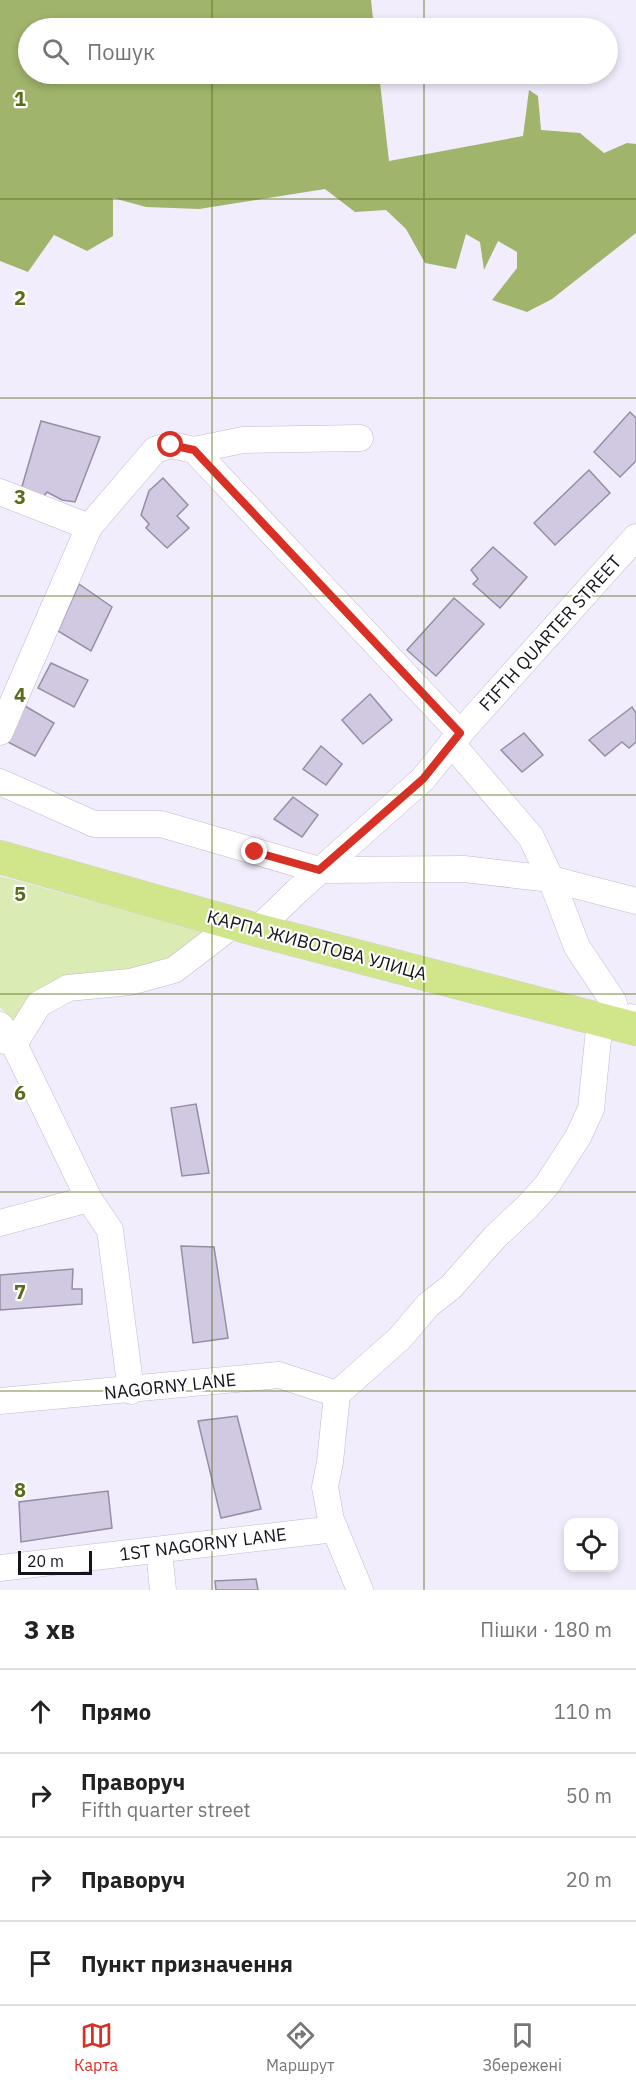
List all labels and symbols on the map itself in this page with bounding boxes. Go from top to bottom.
text: 1 [14,85,26,112]
text: 2 [14,284,26,311]
route start [157,431,183,457]
text: 3 [14,483,26,510]
street label: FIFTH QUARTER STREET [474,550,626,716]
text: 4 [14,681,26,708]
route end [241,838,267,864]
text: 5 [14,880,26,907]
street label: КАРПА ЖИВОТОВА УЛИЦА [205,905,430,986]
text: 6 [14,1079,26,1106]
text: 7 [14,1278,26,1305]
street label: NAGORNY LANE [103,1368,237,1404]
text: 8 [14,1476,26,1503]
street label: 1ST NAGORNY LANE [118,1522,288,1566]
scale bar [18,1548,92,1576]

